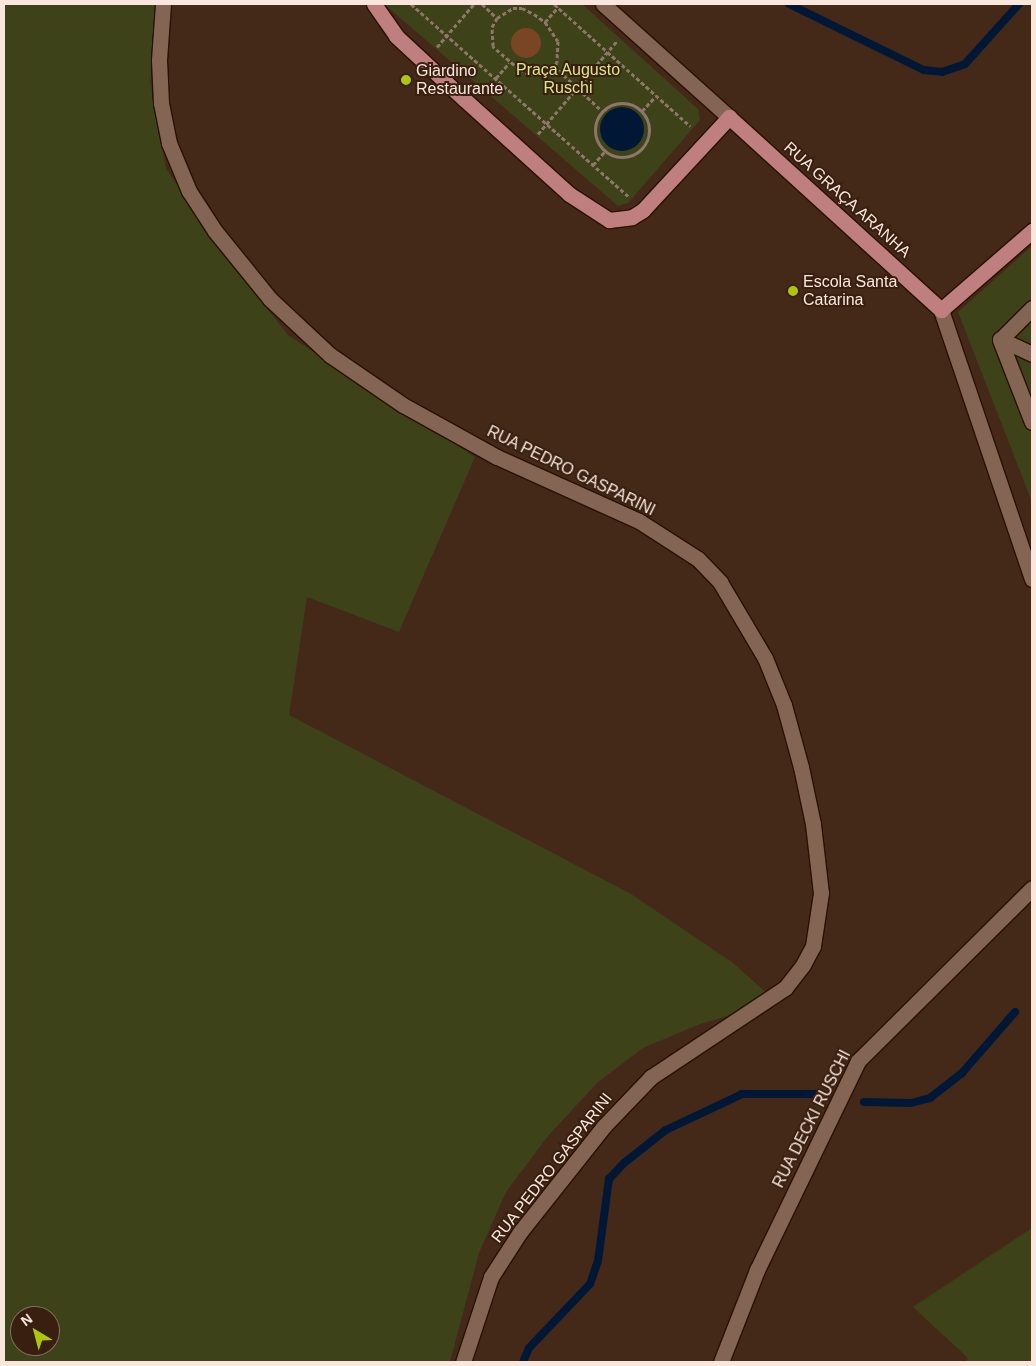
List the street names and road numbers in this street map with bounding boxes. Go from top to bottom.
street label: RUA GRAÇA ARANHA [779,137,915,263]
street label: RUA PEDRO GASPARINI [483,422,659,520]
street label: RUA DECKI RUSCHI [769,1047,855,1191]
street label: RUA PEDRO GASPARINI [487,1089,617,1247]

